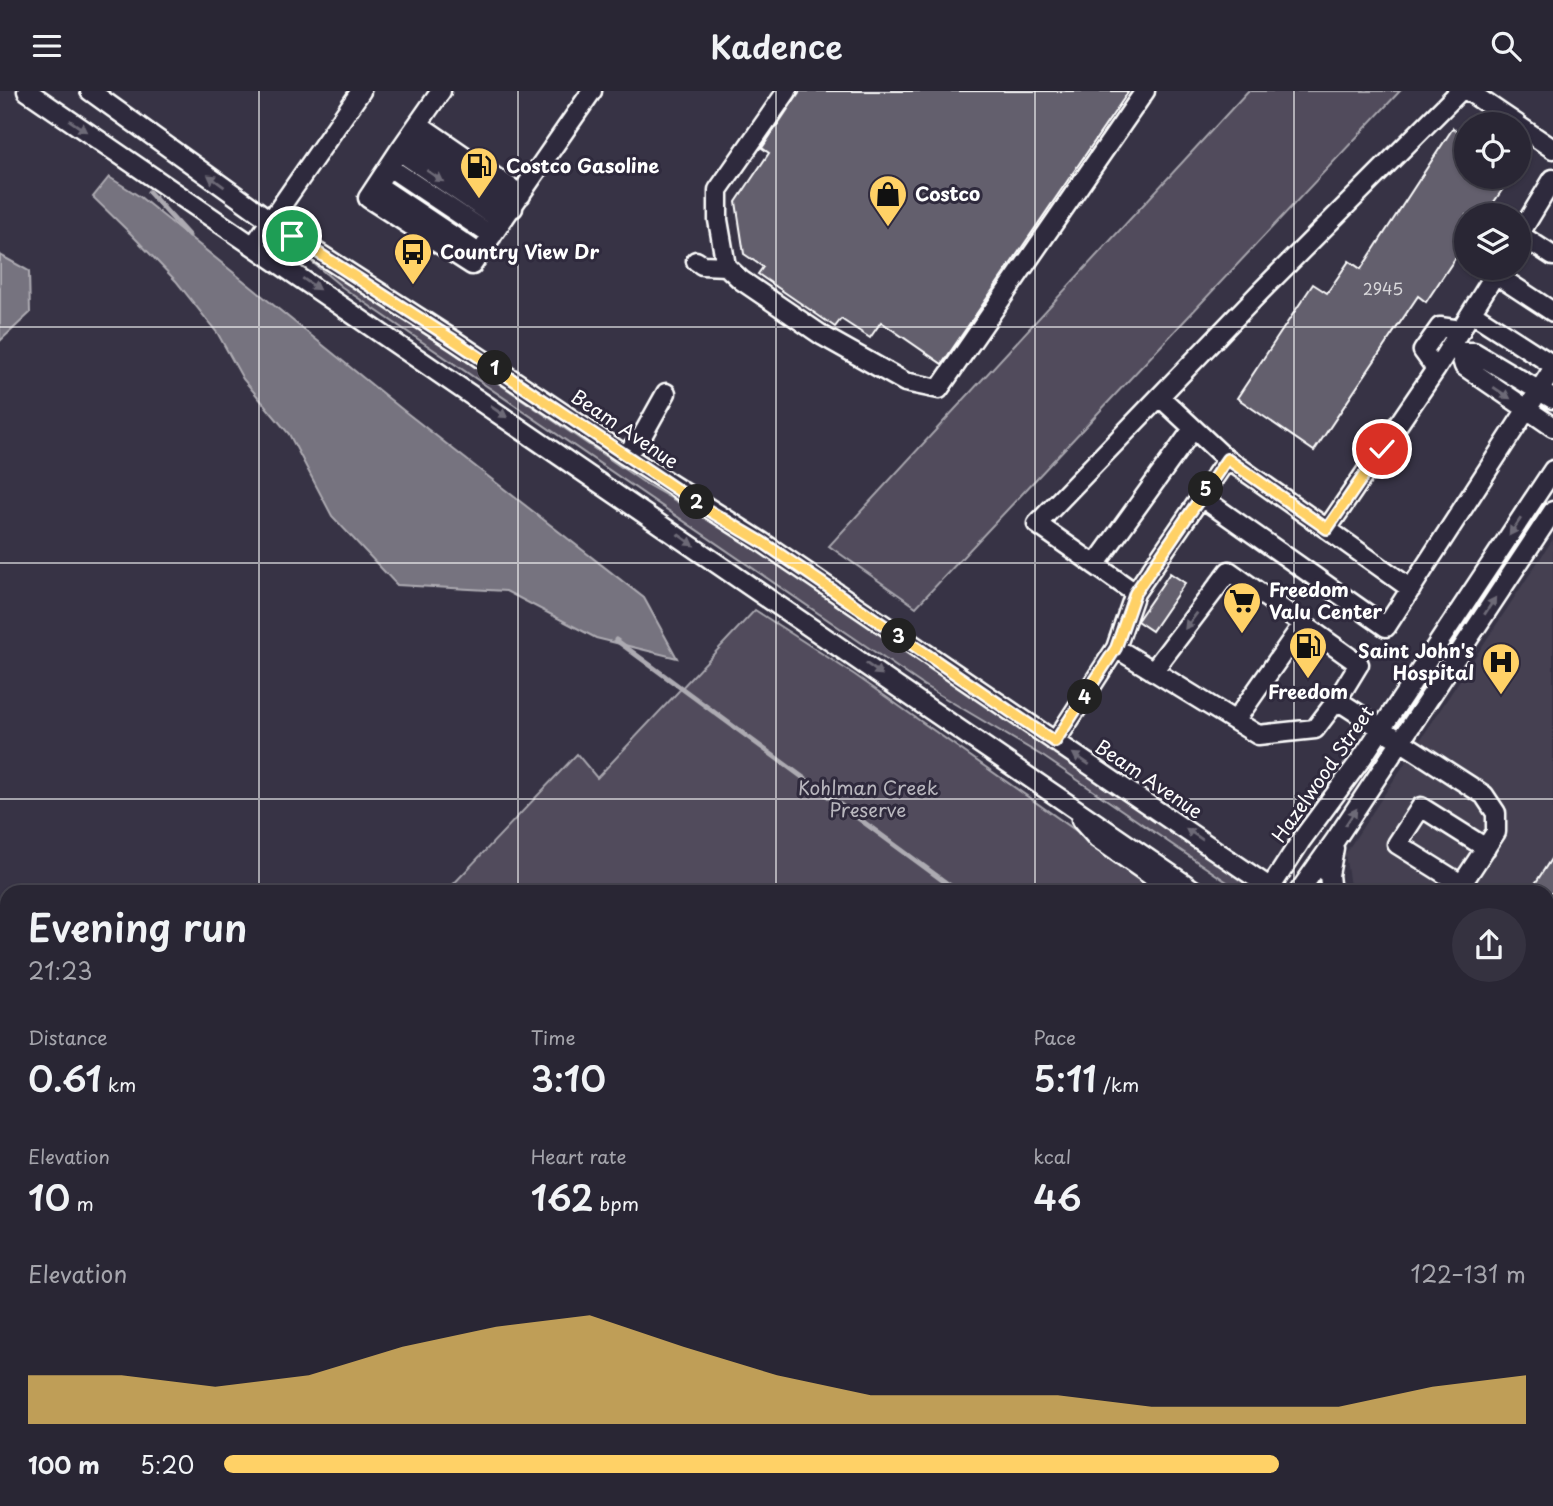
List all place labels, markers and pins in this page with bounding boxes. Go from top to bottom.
fuel station icon: Costco Gasoline [458,145,500,200]
place label: Costco Gasoline [506,151,659,179]
shop icon: Costco [867,173,909,228]
place label: Costco [915,179,980,207]
pin [262,206,322,266]
bus stop icon: Country View Dr [392,231,434,286]
place label: Country View Dr [440,237,599,265]
pin: 1 [477,351,512,385]
pin [1352,419,1412,479]
pin: 5 [1188,471,1224,507]
pin: 2 [680,485,714,519]
place label: Freedom Valu Center [1269,575,1383,625]
supermarket icon: Freedom Valu Center [1221,580,1263,635]
pin: 3 [881,619,916,653]
fuel station icon: Freedom [1287,625,1329,680]
place label: Saint John's Hospital [1358,636,1474,686]
hospital icon: Saint John's Hospital [1480,641,1522,696]
place label: Freedom [1268,677,1348,705]
pin: 4 [1068,679,1102,715]

